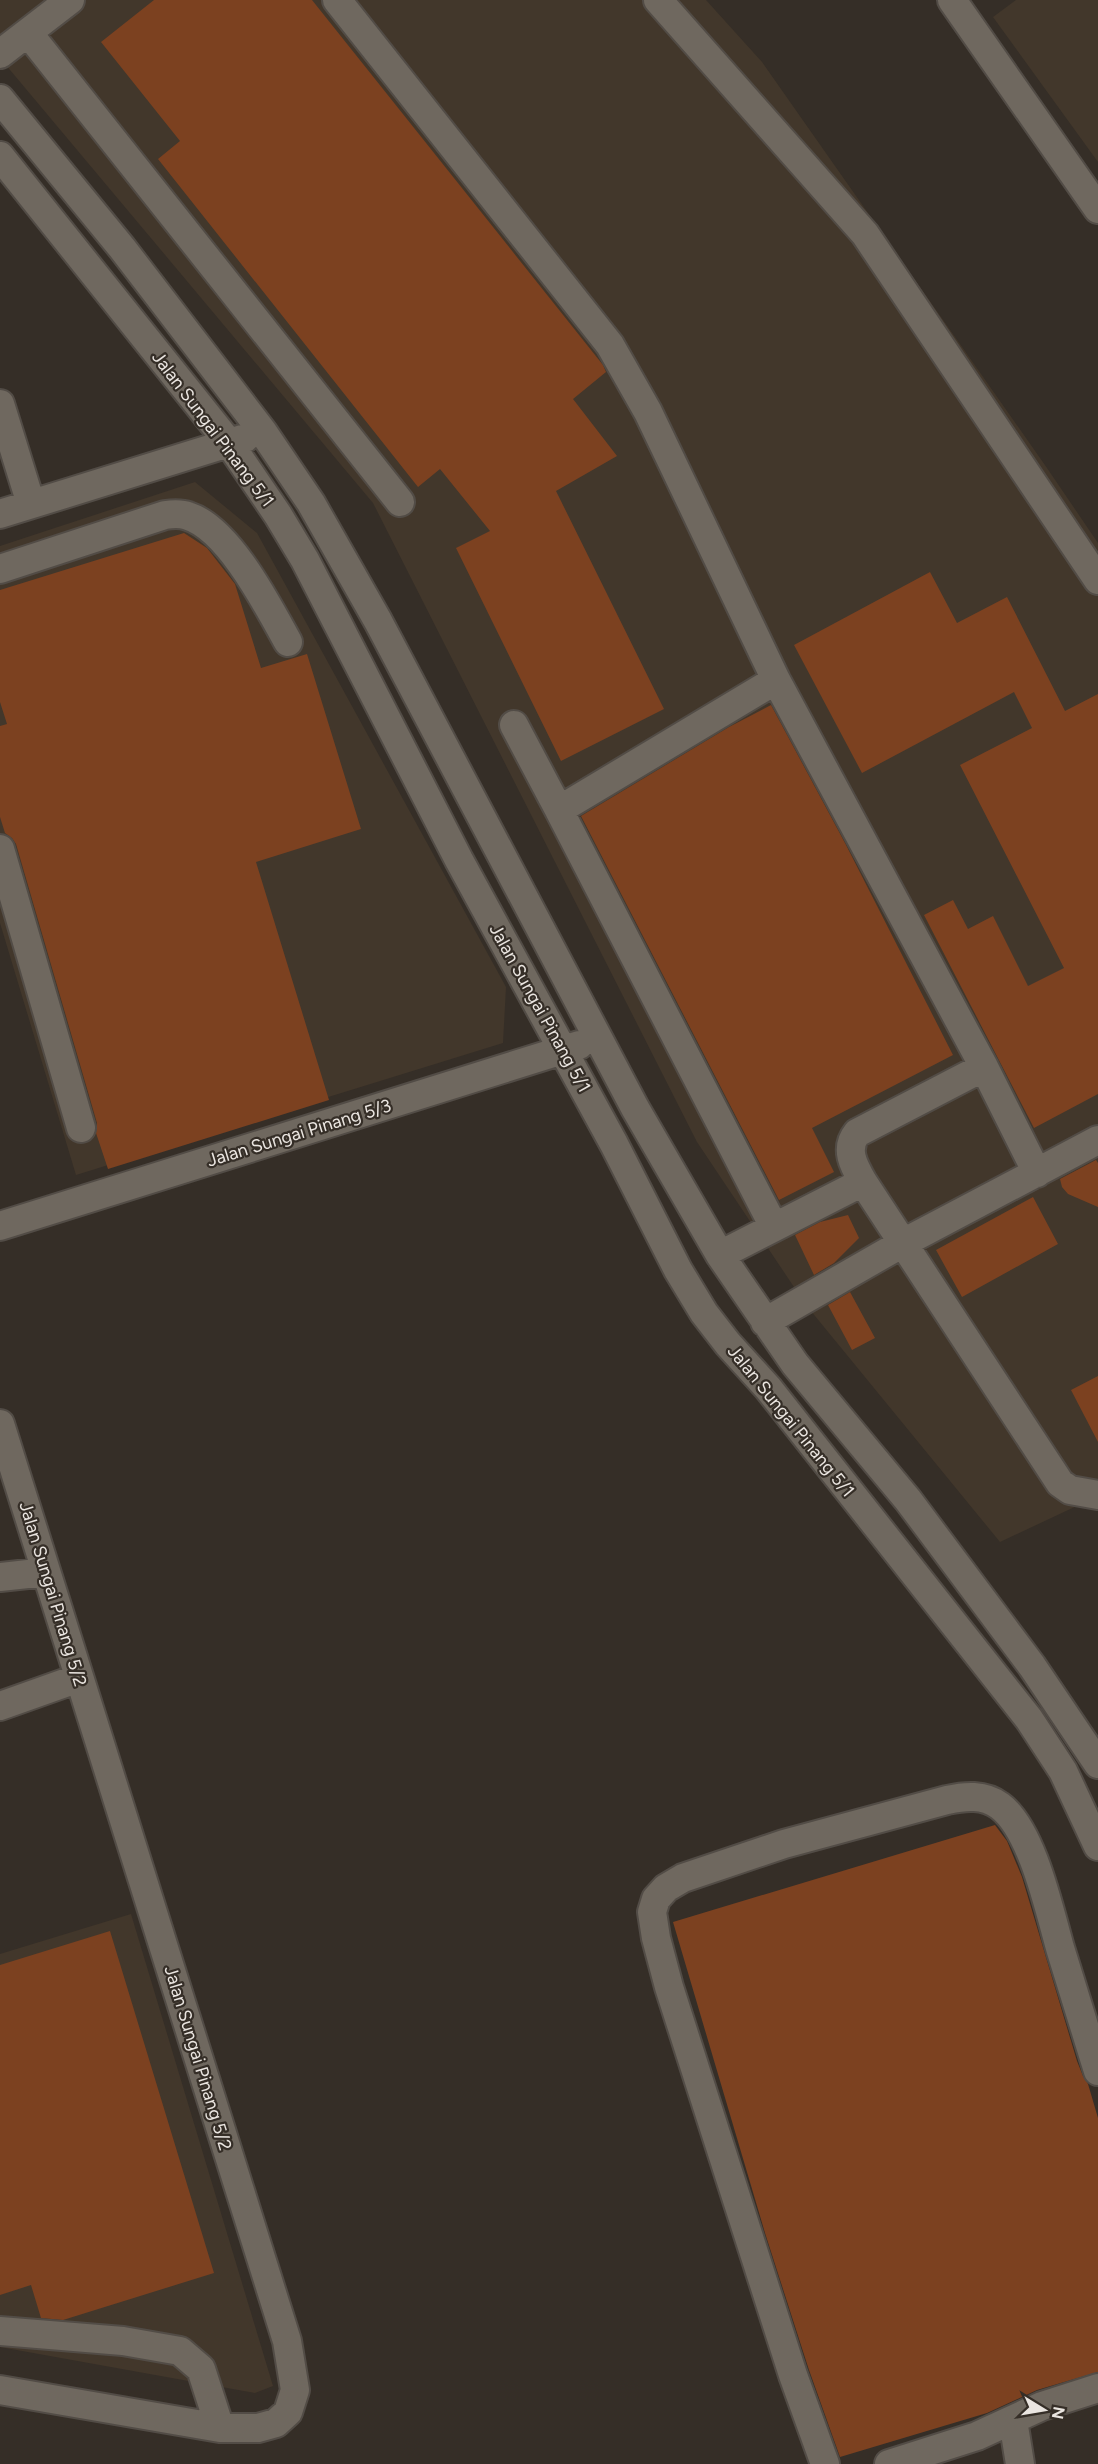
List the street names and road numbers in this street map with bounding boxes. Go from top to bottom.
street label: Jalan Sungai Pinang 5/1 [147,347,279,511]
street label: Jalan Sungai Pinang 5/1 [485,920,595,1096]
street label: Jalan Sungai Pinang 5/3 [204,1094,394,1172]
street label: Jalan Sungai Pinang 5/1 [723,1341,859,1501]
street label: Jalan Sungai Pinang 5/2 [14,1499,92,1689]
street label: Jalan Sungai Pinang 5/2 [159,1963,237,2153]

